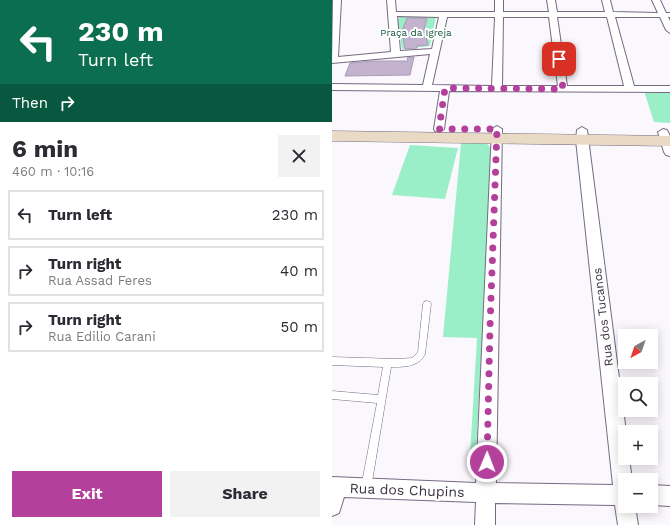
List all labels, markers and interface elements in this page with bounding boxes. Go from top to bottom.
text: 230 m [78,15,164,48]
icon: left [12,16,64,68]
park label: Praça da Igreja [380,27,452,38]
pin [542,42,576,76]
icon: arrive [548,48,570,70]
text: Turn left [78,49,153,70]
icon: right [56,92,78,114]
text: Then [12,94,48,112]
text: 6 min [12,135,78,163]
button: close [278,135,320,177]
text: 460 m · 10:16 [12,164,94,179]
icon: left [14,204,36,226]
text: Turn left [48,206,112,224]
text: 230 m [272,206,318,224]
text: Turn right [48,255,121,273]
icon: right [14,260,36,282]
text: 40 m [280,262,318,280]
street label: Rua dos Tucanos [590,267,616,367]
text: Rua Assad Feres [48,273,152,288]
text: Turn right [48,311,121,329]
icon: right [14,316,36,338]
text: 50 m [281,318,318,336]
text: Rua Edilio Carani [48,329,156,344]
north arrow [618,329,658,369]
map controls [618,329,658,513]
button: search [618,377,658,417]
button: + [618,425,658,465]
position arrow [466,441,508,483]
button: Exit [12,471,162,517]
button: Share [170,471,320,517]
button: − [618,473,658,513]
street label: Rua dos Chupins [349,480,465,500]

